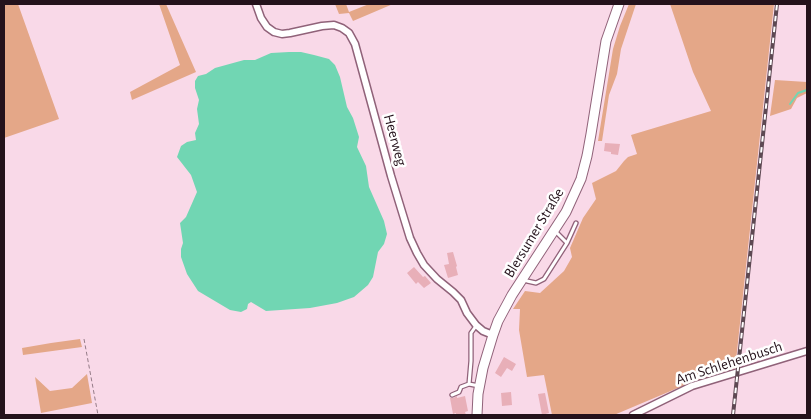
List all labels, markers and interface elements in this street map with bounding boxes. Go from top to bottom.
street label: Heerweg [379,112,411,168]
street label: Blersumer Straße [500,185,568,281]
street label: Am Schlehenbusch [673,337,785,389]

